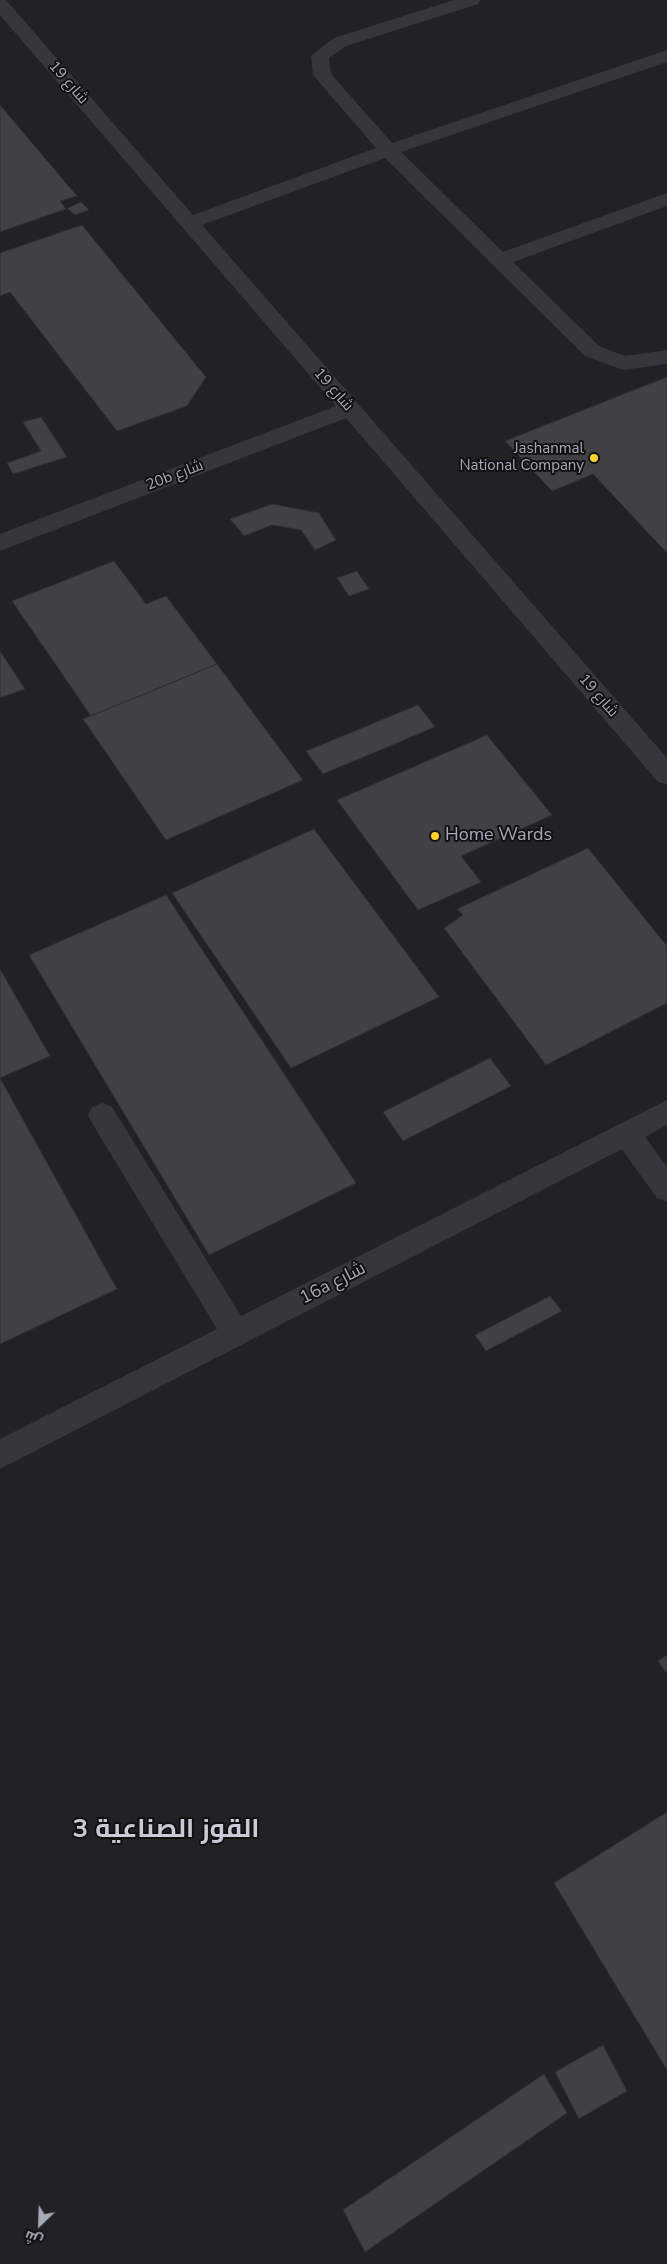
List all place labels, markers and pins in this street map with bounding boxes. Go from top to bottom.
place label: Jashanmal National Company [460,440,584,475]
marker: Jashanmal National Company [588,452,600,464]
place label: Home Wards [445,825,552,847]
marker: Home Wards [429,830,441,842]

